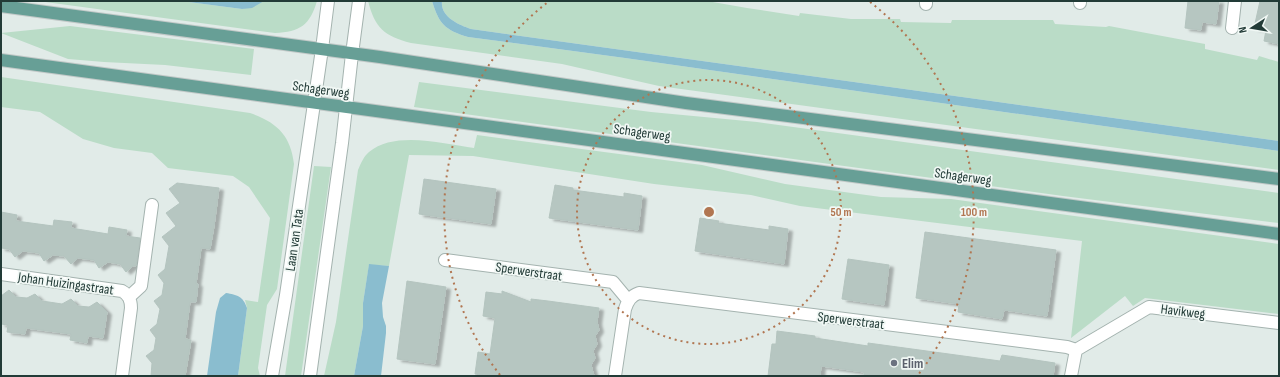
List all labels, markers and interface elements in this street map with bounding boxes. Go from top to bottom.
north arrow [1232,8,1272,48]
text: N [1236,26,1250,34]
street label: Schagerweg [291,77,351,102]
street label: Schagerweg [612,120,672,145]
street label: Schagerweg [933,164,993,189]
centre of rings [702,205,716,219]
text: 50 m [831,205,851,220]
text: 100 m [961,205,987,220]
street label: Laan van Tata [282,208,307,272]
street label: Sperwerstraat [495,258,563,285]
street label: Johan Huizingastraat [16,268,115,299]
street label: Havikweg [1160,300,1207,323]
street label: Sperwerstraat [817,308,885,333]
place label: Elim [902,355,923,372]
marker: Elim [889,358,899,368]

